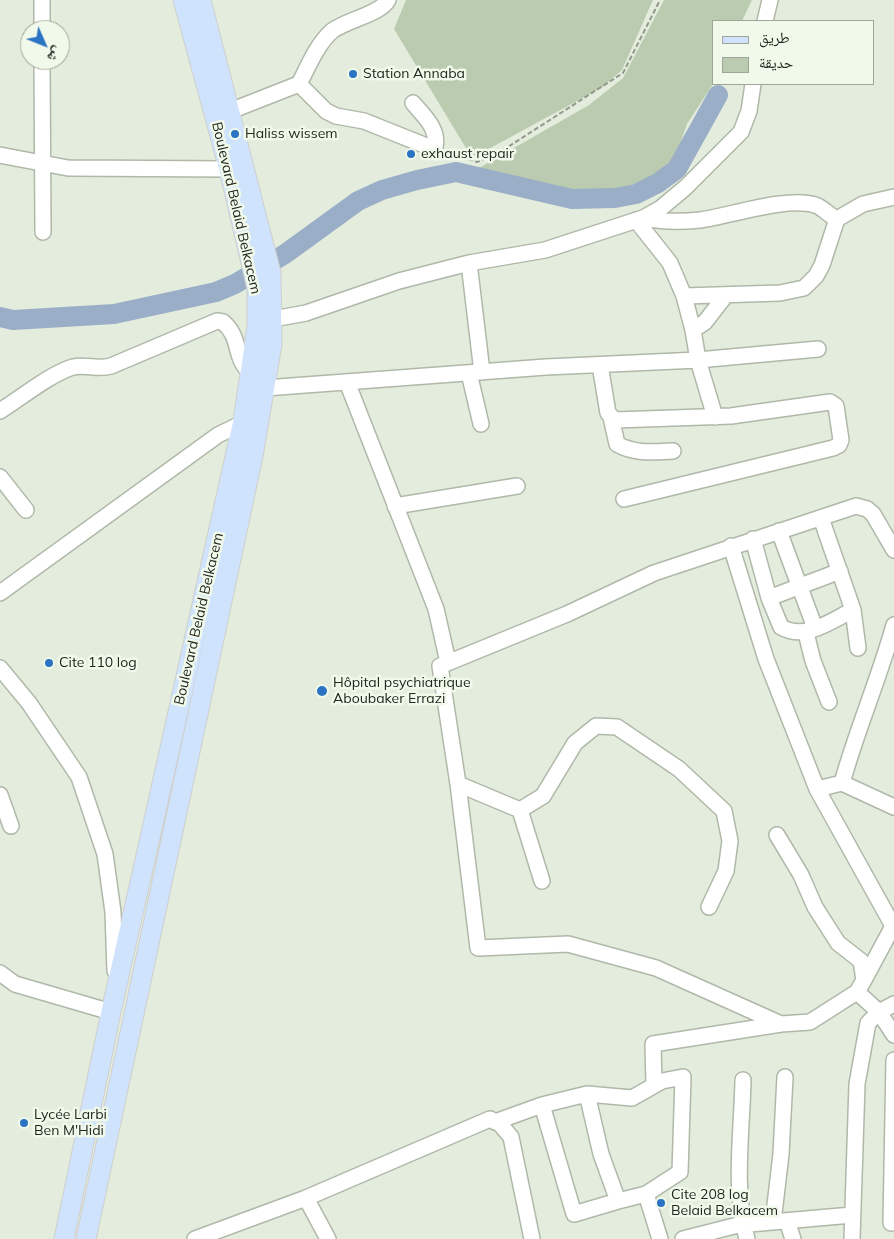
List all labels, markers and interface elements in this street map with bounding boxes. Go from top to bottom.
north arrow [20,20,70,70]
legend [712,20,874,85]
text: طريق [759,28,790,47]
text: ش [43,43,67,66]
text: حديقة [759,53,793,72]
place label: Station Annaba [363,66,465,82]
marker: Station Annaba [347,68,359,80]
street label: Boulevard Belaid Belkacem [208,120,264,296]
place label: Haliss wissem [245,126,338,142]
marker: Haliss wissem [229,128,241,140]
place label: exhaust repair [421,146,514,162]
marker: exhaust repair [405,148,417,160]
street label: Boulevard Belaid Belkacem [171,531,227,707]
place label: Cite 110 log [59,655,137,671]
marker: Cite 110 log [43,657,55,669]
place label: Hôpital psychiatrique Aboubaker Errazi [333,675,471,708]
marker: Hôpital psychiatrique Aboubaker Errazi [315,684,329,698]
place label: Lycée Larbi Ben M'Hidi [34,1107,107,1140]
marker: Lycée Larbi Ben M'Hidi [18,1117,30,1129]
place label: Cite 208 log Belaid Belkacem [671,1187,778,1220]
marker: Cite 208 log Belaid Belkacem [655,1197,667,1209]

